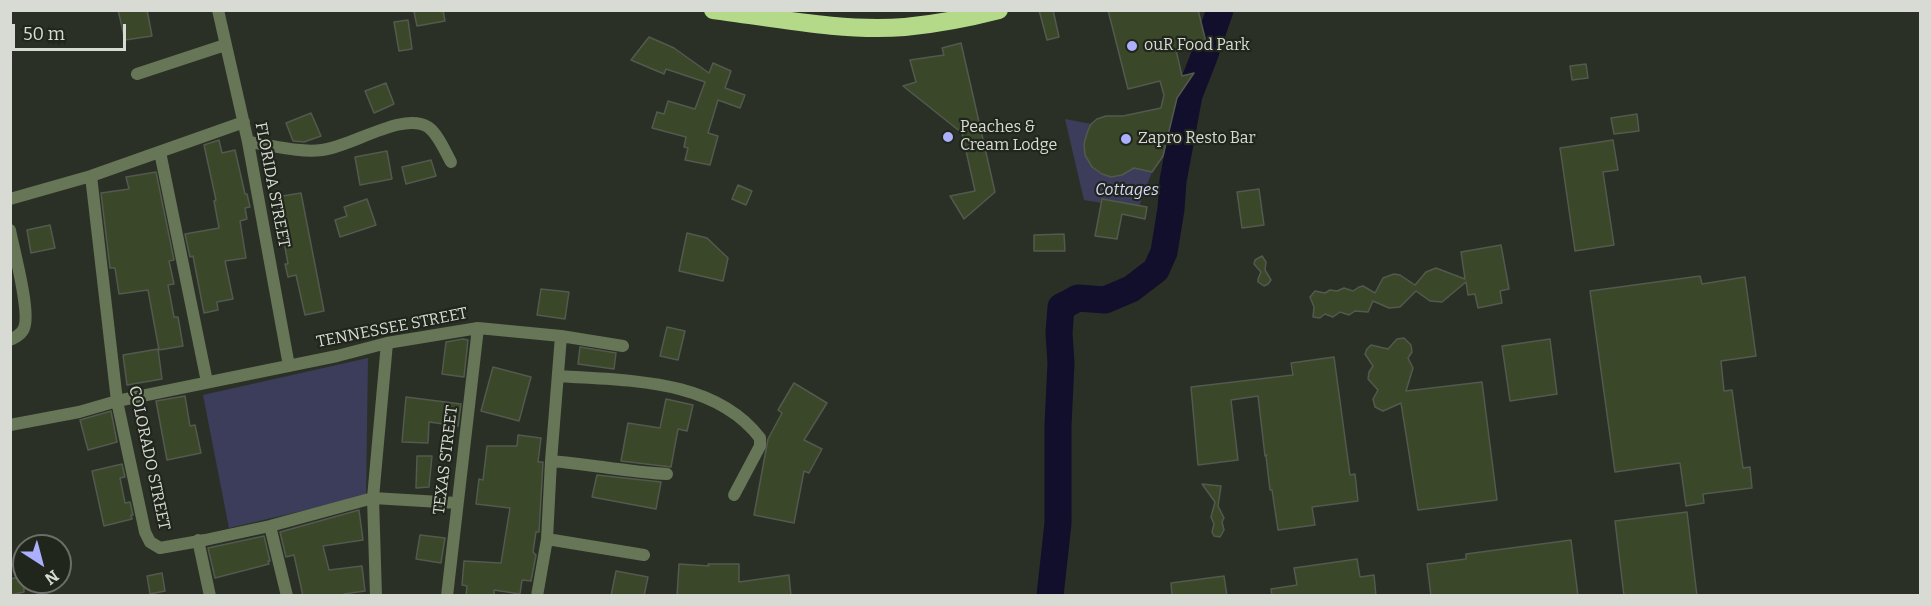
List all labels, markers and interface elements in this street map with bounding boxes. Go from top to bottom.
scale bar [15,12,129,50]
text: 50 m [23,23,65,45]
place label: ouR Food Park [1144,36,1250,56]
marker: ouR Food Park [1125,39,1139,53]
place label: Peaches & Cream Lodge [960,118,1057,156]
street label: FLORIDA STREET [250,120,294,250]
place label: Zapro Resto Bar [1138,129,1256,149]
marker: Peaches & Cream Lodge [941,130,955,144]
marker: Zapro Resto Bar [1119,132,1133,146]
park label: Cottages [1095,181,1159,201]
street label: TENNESSEE STREET [315,304,469,352]
street label: COLORADO STREET [124,384,174,532]
street label: TEXAS STREET [430,404,462,516]
north arrow [12,534,72,594]
text: N [41,566,62,589]

